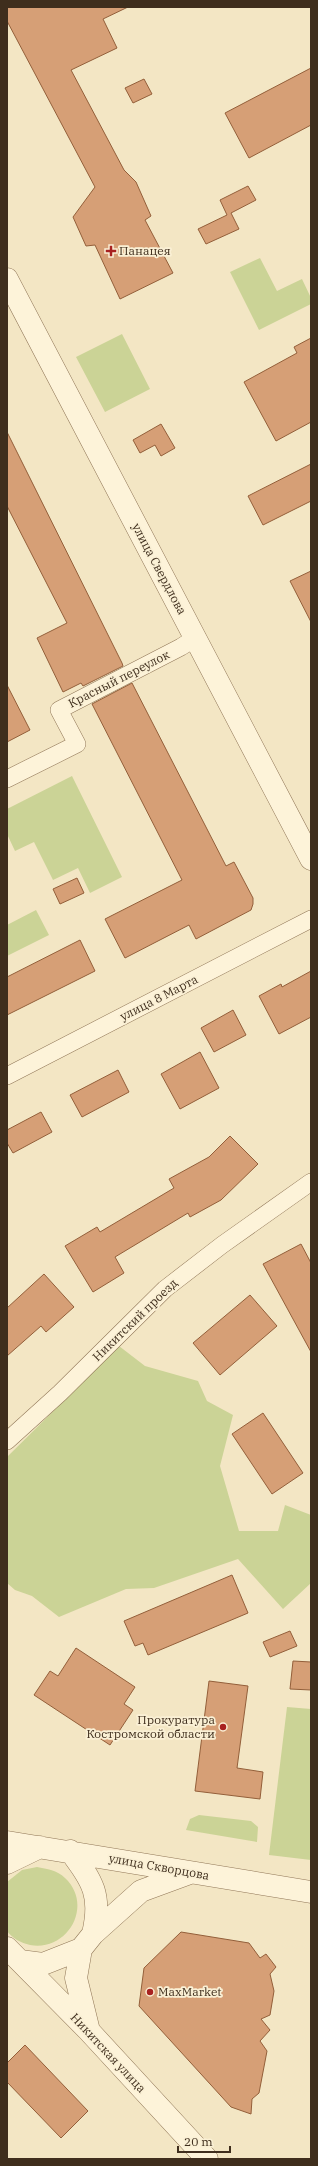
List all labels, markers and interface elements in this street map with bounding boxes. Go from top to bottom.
place label: Панацея [119,243,171,258]
marker: Панацея [106,246,116,256]
street label: улица Свердлова [129,520,190,617]
street label: Красный переулок [66,647,172,711]
street label: улица 8 Марта [117,971,201,1024]
street label: Никитский проезд [89,1275,180,1364]
place label: Прокуратура Костромской области [86,1712,215,1741]
marker: Прокуратура Костромской области [218,1722,228,1732]
street label: улица Скворцова [108,1850,211,1883]
place label: MaxMarket [158,1984,222,1999]
marker: MaxMarket [145,1987,155,1997]
street label: Никитская улица [68,2010,149,2096]
scale bar [178,2128,230,2154]
text: 20 m [184,2134,213,2149]

